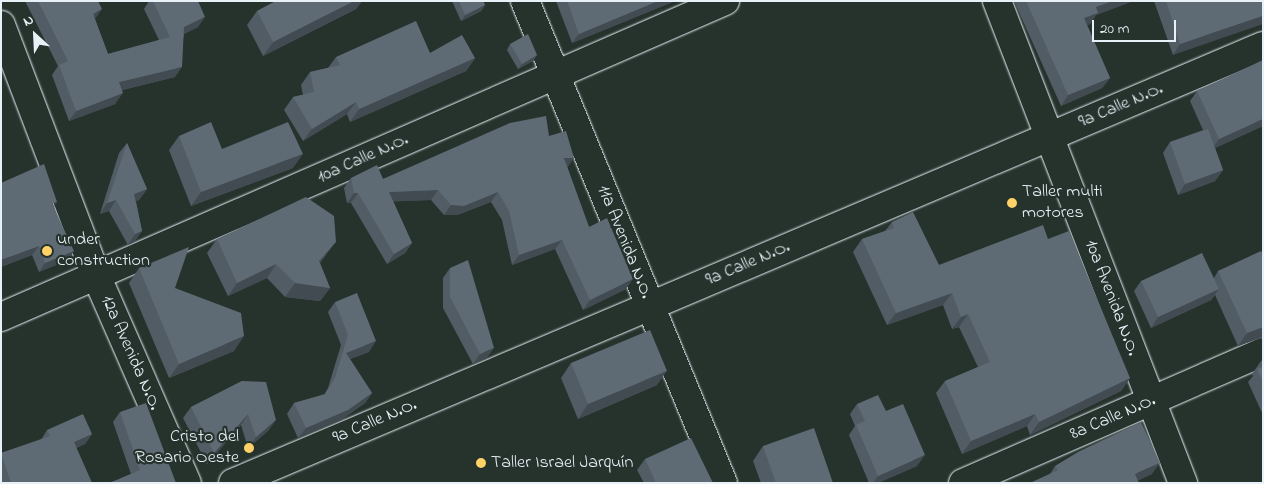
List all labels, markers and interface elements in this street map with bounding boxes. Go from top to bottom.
text: N [20,9,37,32]
north arrow [10,10,60,60]
scale bar [1094,10,1178,42]
text: 20 m [1100,18,1129,40]
street label: 9a Calle N.O. [1076,79,1166,133]
street label: 10a Calle N.O. [314,129,412,189]
street label: 11a Avenida N.O. [591,182,657,302]
place label: Taller multi motores [1022,182,1103,224]
marker: Taller multi motores [1006,197,1018,209]
place label: under construction [57,230,150,272]
street label: 9a Calle N.O. [703,237,793,291]
street label: 10a Avenida N.O. [1079,237,1143,359]
marker: under construction [41,245,53,257]
street label: 12a Avenida N.O. [95,292,165,414]
street label: 8a Calle N.O. [1067,390,1159,446]
street label: 9a Calle N.O. [330,395,420,449]
place label: Cristo del Rosario Oeste [135,427,239,469]
marker: Cristo del Rosario Oeste [243,442,255,454]
place label: Taller Israel Jarquín [491,452,633,474]
marker: Taller Israel Jarquín [475,457,487,469]

